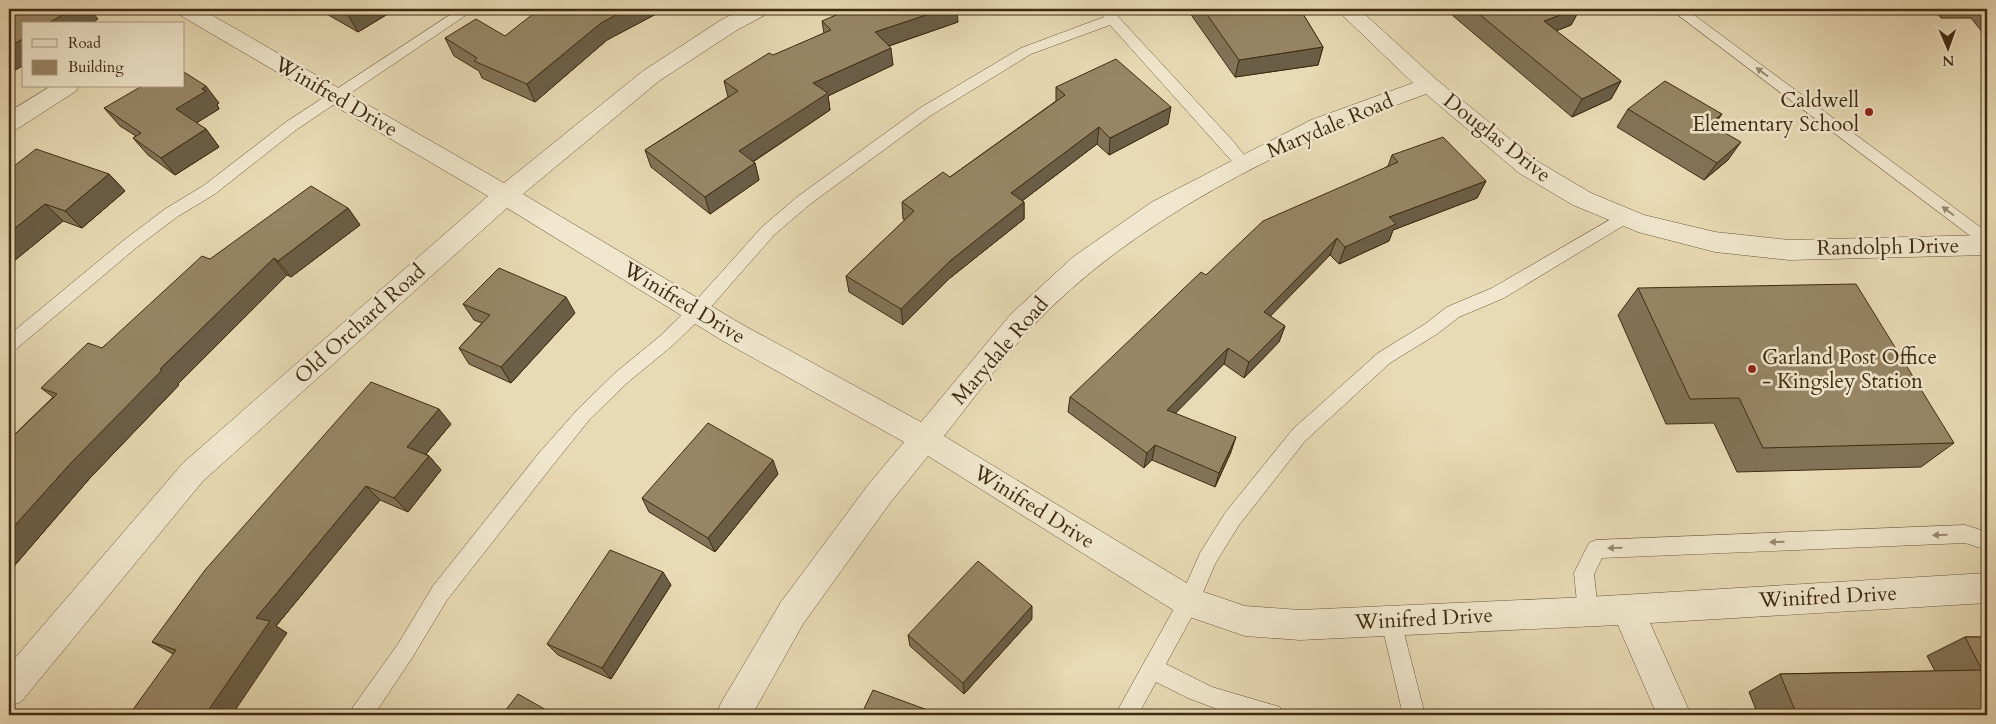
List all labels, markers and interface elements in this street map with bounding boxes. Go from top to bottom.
legend [22,22,185,88]
north arrow [1924,22,1974,72]
text: Road [68,33,101,53]
street label: Winifred Drive [268,49,403,144]
text: N [1942,51,1955,70]
text: Building [68,57,124,77]
one-way arrow [1755,67,1769,77]
street label: Marydale Road [1262,86,1398,166]
place label: Caldwell Elementary School [1692,86,1859,139]
street label: Douglas Drive [1437,87,1557,189]
marker: Caldwell Elementary School [1863,106,1875,118]
one-way arrow [1941,206,1955,216]
street label: Randolph Drive [1816,231,1960,263]
street label: Winifred Drive [616,254,751,351]
street label: Old Orchard Road [288,257,432,391]
street label: Marydale Road [945,291,1055,411]
place label: Garland Post Office - Kingsley Station [1762,343,1937,396]
marker: Garland Post Office - Kingsley Station [1746,363,1758,375]
street label: Winifred Drive [967,458,1100,556]
one-way arrow [1931,532,1947,540]
one-way arrow [1769,538,1785,546]
one-way arrow [1607,544,1623,552]
street label: Winifred Drive [1757,579,1898,615]
street label: Winifred Drive [1353,601,1494,637]

